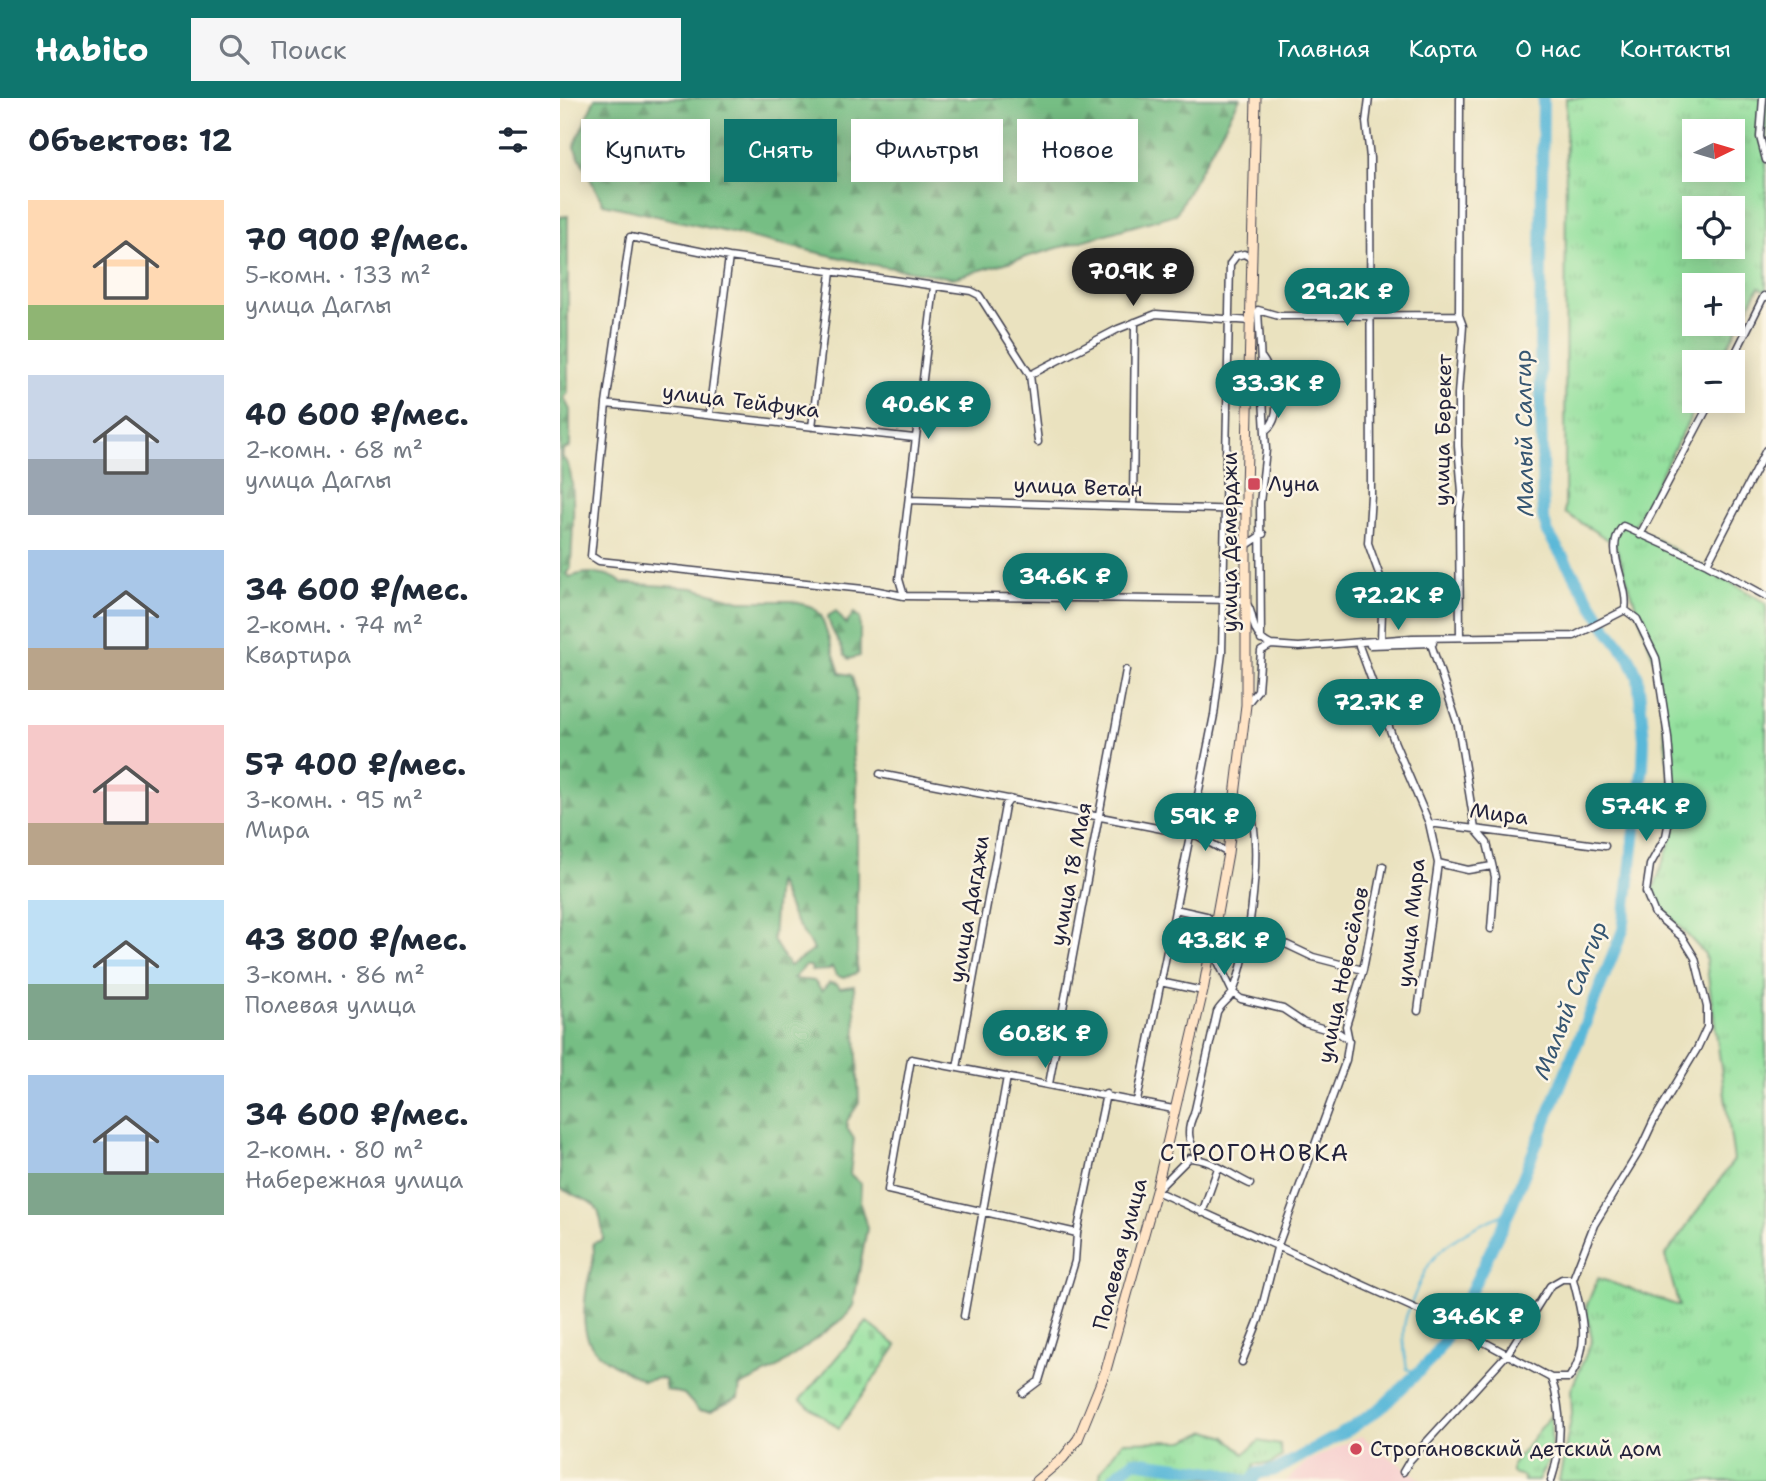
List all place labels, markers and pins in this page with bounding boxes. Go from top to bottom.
pin: 70.9K ₽ [1068,248,1198,308]
pin: 29.2K ₽ [1282,268,1412,328]
pin: 33.3K ₽ [1213,360,1343,420]
pin: 40.6K ₽ [863,382,993,441]
place label: Луна [1268,470,1319,498]
marker: Луна [1246,476,1262,492]
pin: 34.6K ₽ [1000,554,1130,613]
pin: 72.2K ₽ [1333,573,1463,632]
pin: 72.7K ₽ [1314,680,1444,739]
pin: 57.4K ₽ [1581,784,1711,843]
pin: 59K ₽ [1156,794,1254,853]
pin: 43.8K ₽ [1159,918,1289,977]
pin: 60.8K ₽ [980,1010,1110,1070]
pin: 34.6K ₽ [1413,1294,1543,1353]
place label: Строгановский детский дом [1370,1435,1661,1463]
marker: Строгановский детский дом [1348,1441,1364,1457]

